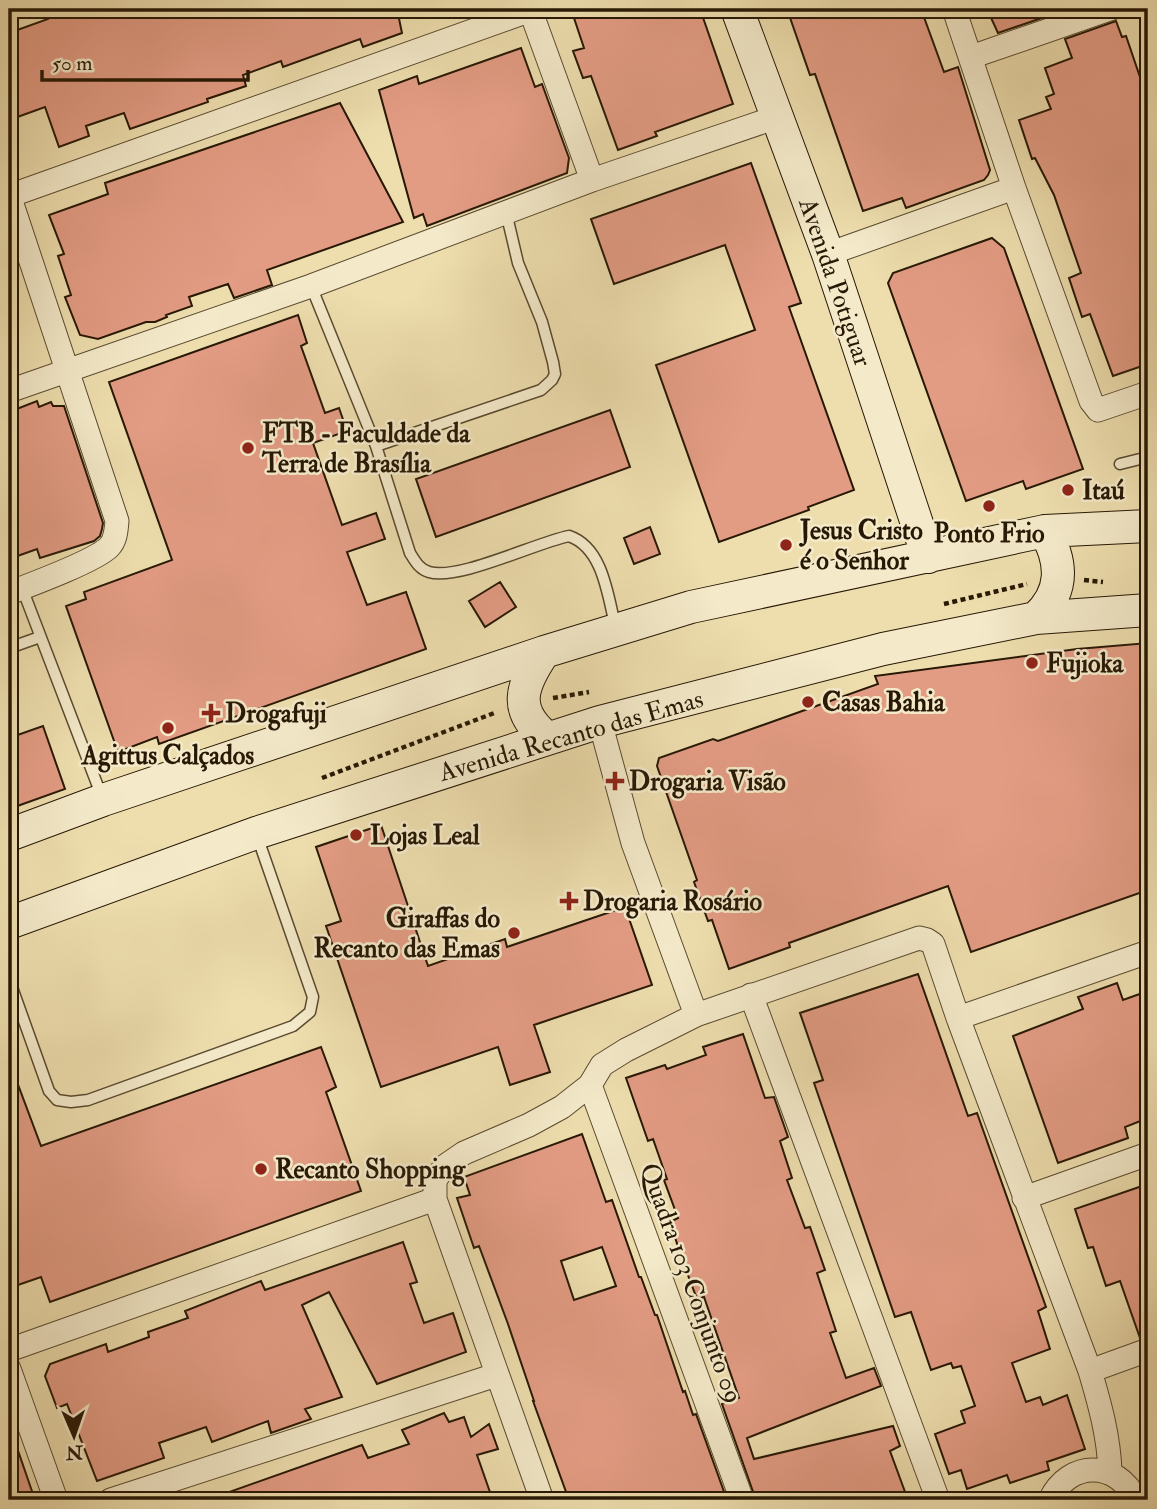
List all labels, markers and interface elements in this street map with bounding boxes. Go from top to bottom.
scale bar [42,38,248,82]
text: 50 m [52,50,93,77]
street label: Avenida Potiguar [791,193,879,371]
place label: FTB - Faculdade da Terra de Brasília [261,418,471,480]
marker: FTB - Faculdade da Terra de Brasília [240,440,256,456]
place label: Itaú [1082,475,1125,507]
marker: Itaú [1060,482,1076,498]
marker: Ponto Frio [981,498,997,514]
place label: Jesus Cristo é o Senhor [798,515,923,577]
place label: Ponto Frio [933,518,1045,550]
marker: Jesus Cristo é o Senhor [778,537,794,553]
place label: Fujioka [1046,648,1125,680]
marker: Fujioka [1024,655,1040,671]
street label: Avenida Recanto das Emas [435,683,707,789]
place label: Casas Bahia [822,687,946,719]
marker: Casas Bahia [800,694,816,710]
place label: Drogafuji [225,698,327,731]
marker: Drogafuji [203,705,219,721]
marker: Agittus Calçados [160,720,176,736]
place label: Agittus Calçados [81,740,254,773]
place label: Drogaria Visão [629,766,786,799]
marker: Drogaria Visão [607,773,623,789]
place label: Lojas Leal [370,820,480,852]
marker: Lojas Leal [348,827,364,843]
place label: Drogaria Rosário [583,886,762,919]
marker: Drogaria Rosário [561,893,577,909]
place label: Giraffas do Recanto das Emas [314,903,500,965]
marker: Giraffas do Recanto das Emas [506,925,522,941]
place label: Recanto Shopping [275,1154,466,1187]
street label: Quadra 103 Conjunto 09 [633,1159,749,1408]
marker: Recanto Shopping [253,1161,269,1177]
north arrow [38,1400,108,1470]
text: N [65,1440,84,1464]

